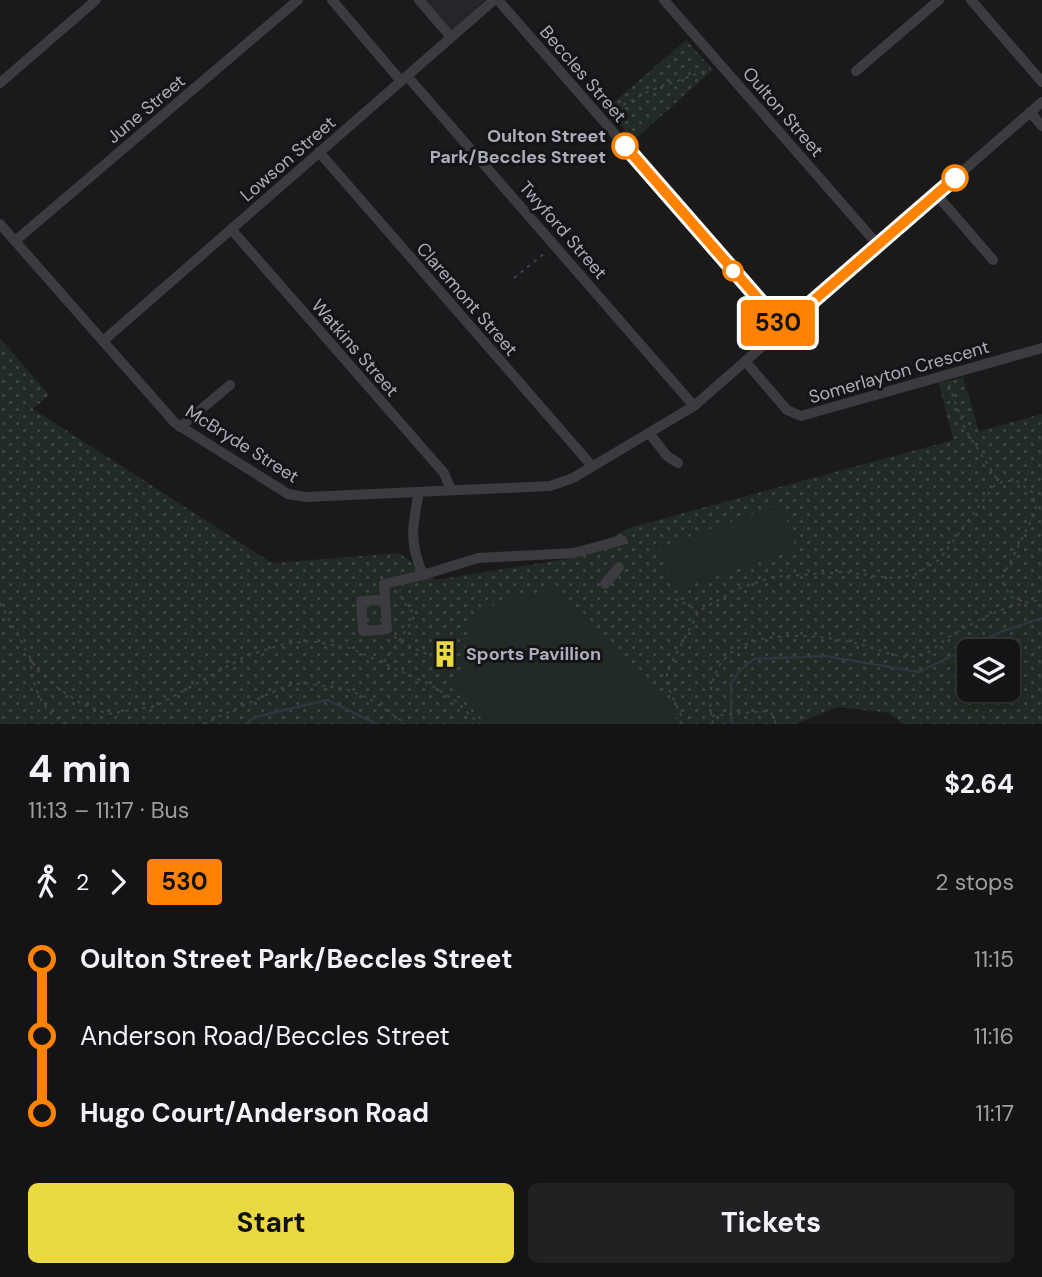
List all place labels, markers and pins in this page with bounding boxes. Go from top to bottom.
place label: Oulton Street Park/Beccles Street [430,124,606,169]
marker: Oulton Street Park/Beccles Street [612,133,638,159]
unlabelled marker [942,165,968,191]
unlabelled marker [723,261,743,281]
building icon: Sports Pavillion [430,639,460,669]
place label: Sports Pavillion [466,642,601,666]

